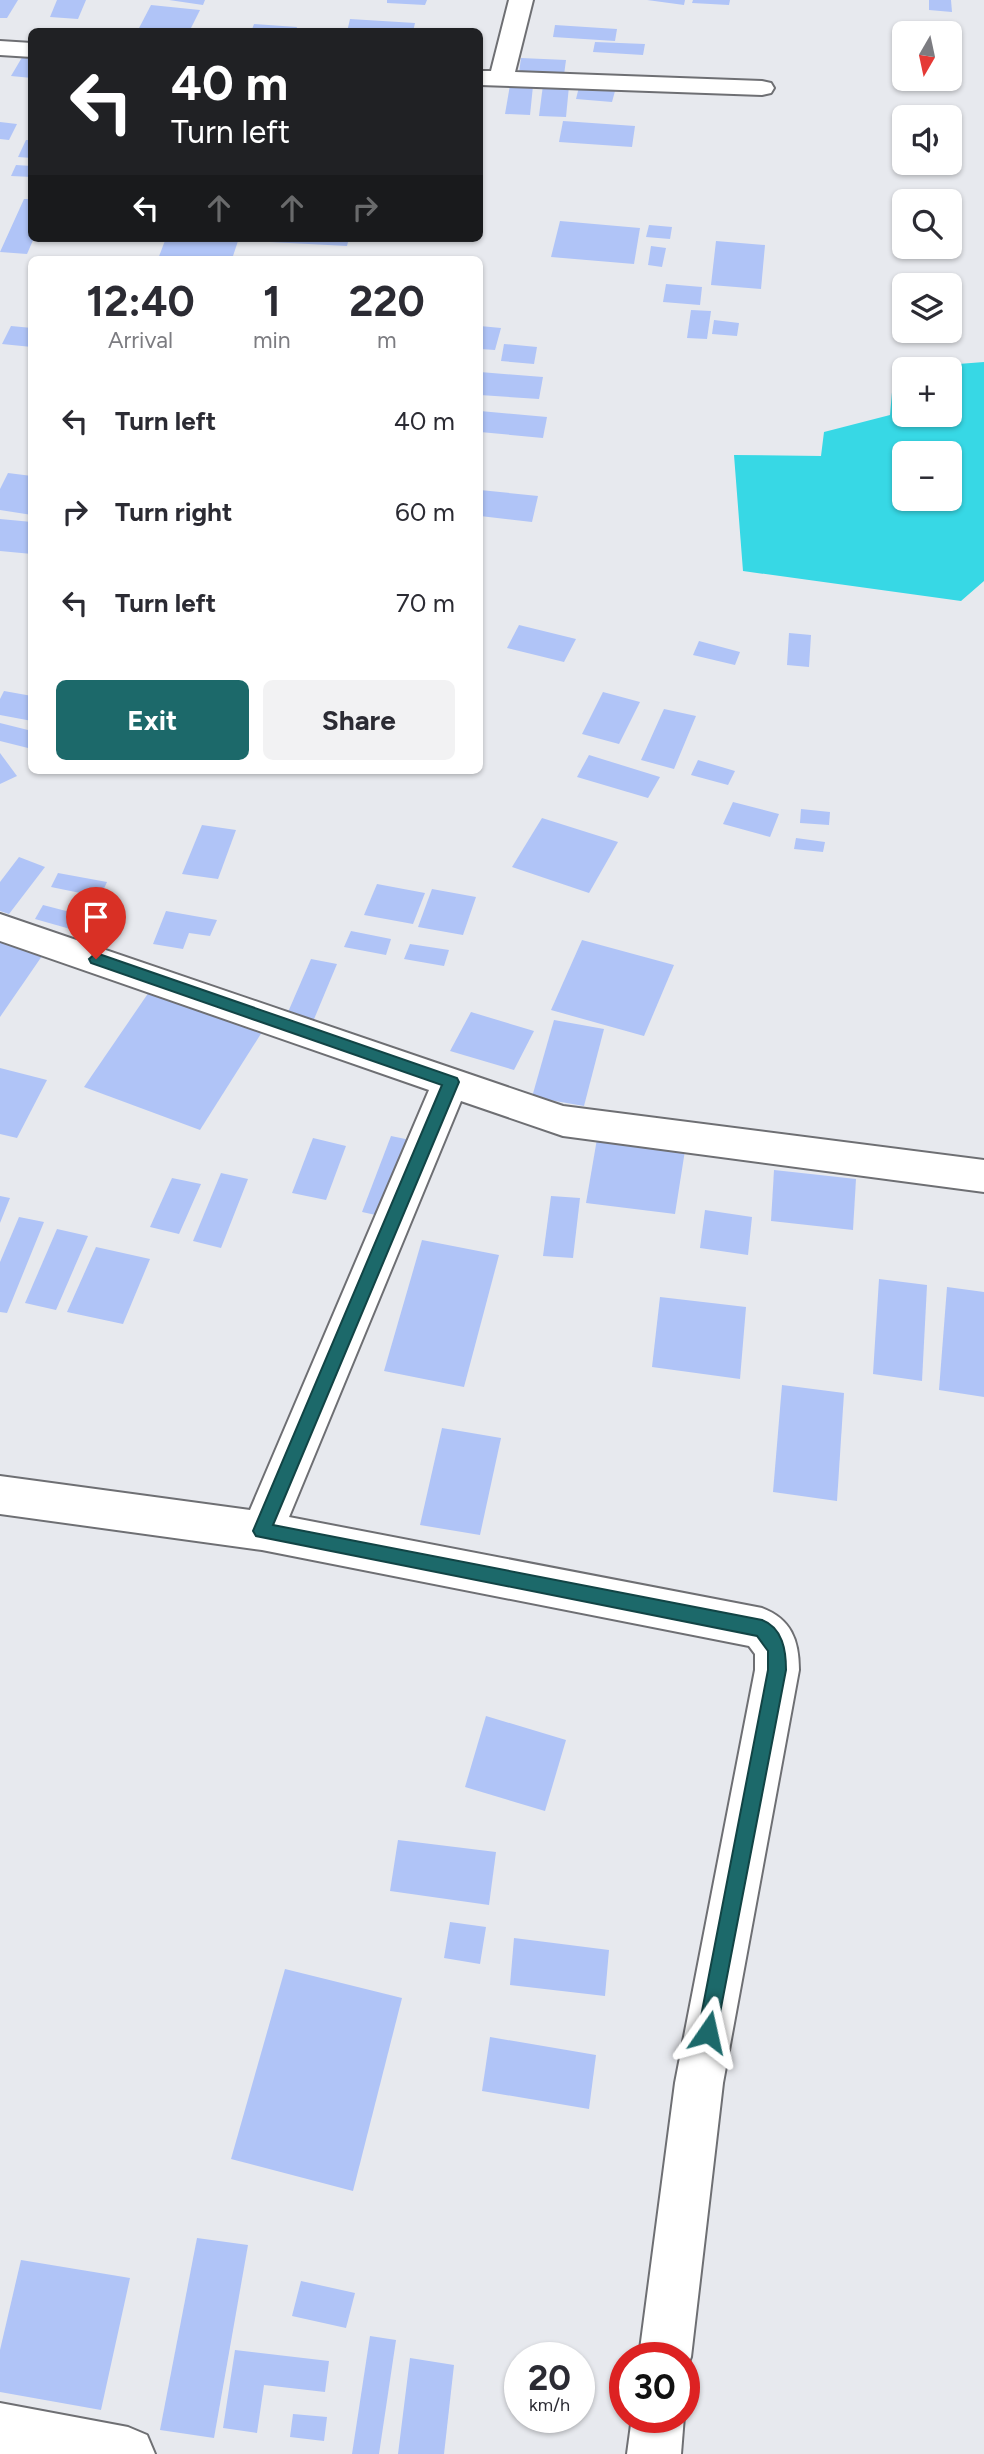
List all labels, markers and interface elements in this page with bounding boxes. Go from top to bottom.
north arrow [892,21,962,91]
map controls [892,21,962,511]
text: 40 m [171,53,288,112]
icon: left [56,56,147,147]
button: sound [892,105,962,175]
text: Turn left [171,113,290,151]
icon: left [127,189,165,227]
icon: ahead [200,189,238,227]
icon: ahead [273,189,311,227]
icon: right [346,189,384,227]
button: search [892,189,962,259]
button: layers [892,273,962,343]
text: 12:40 [86,276,195,327]
text: 1 [263,276,281,327]
text: 220 [349,276,425,327]
text: Arrival [108,326,173,354]
text: min [253,326,291,354]
text: m [377,326,397,354]
button: + [892,357,962,427]
icon: left [56,402,94,440]
text: Turn left [115,405,216,437]
text: 40 m [394,405,455,437]
button: − [892,441,962,511]
icon: right [56,493,94,531]
text: Turn right [115,496,232,528]
text: 60 m [395,496,455,528]
icon: left [56,584,94,622]
text: Turn left [115,587,216,619]
text: 70 m [396,587,455,619]
button: Exit [56,680,249,760]
button: Share [263,680,455,760]
pin [66,887,126,959]
icon: arrive [77,898,115,936]
position arrow [671,1995,745,2069]
speed limit sign: 30 [609,2342,700,2433]
text: 20 [528,2357,571,2399]
text: km/h [529,2394,570,2416]

